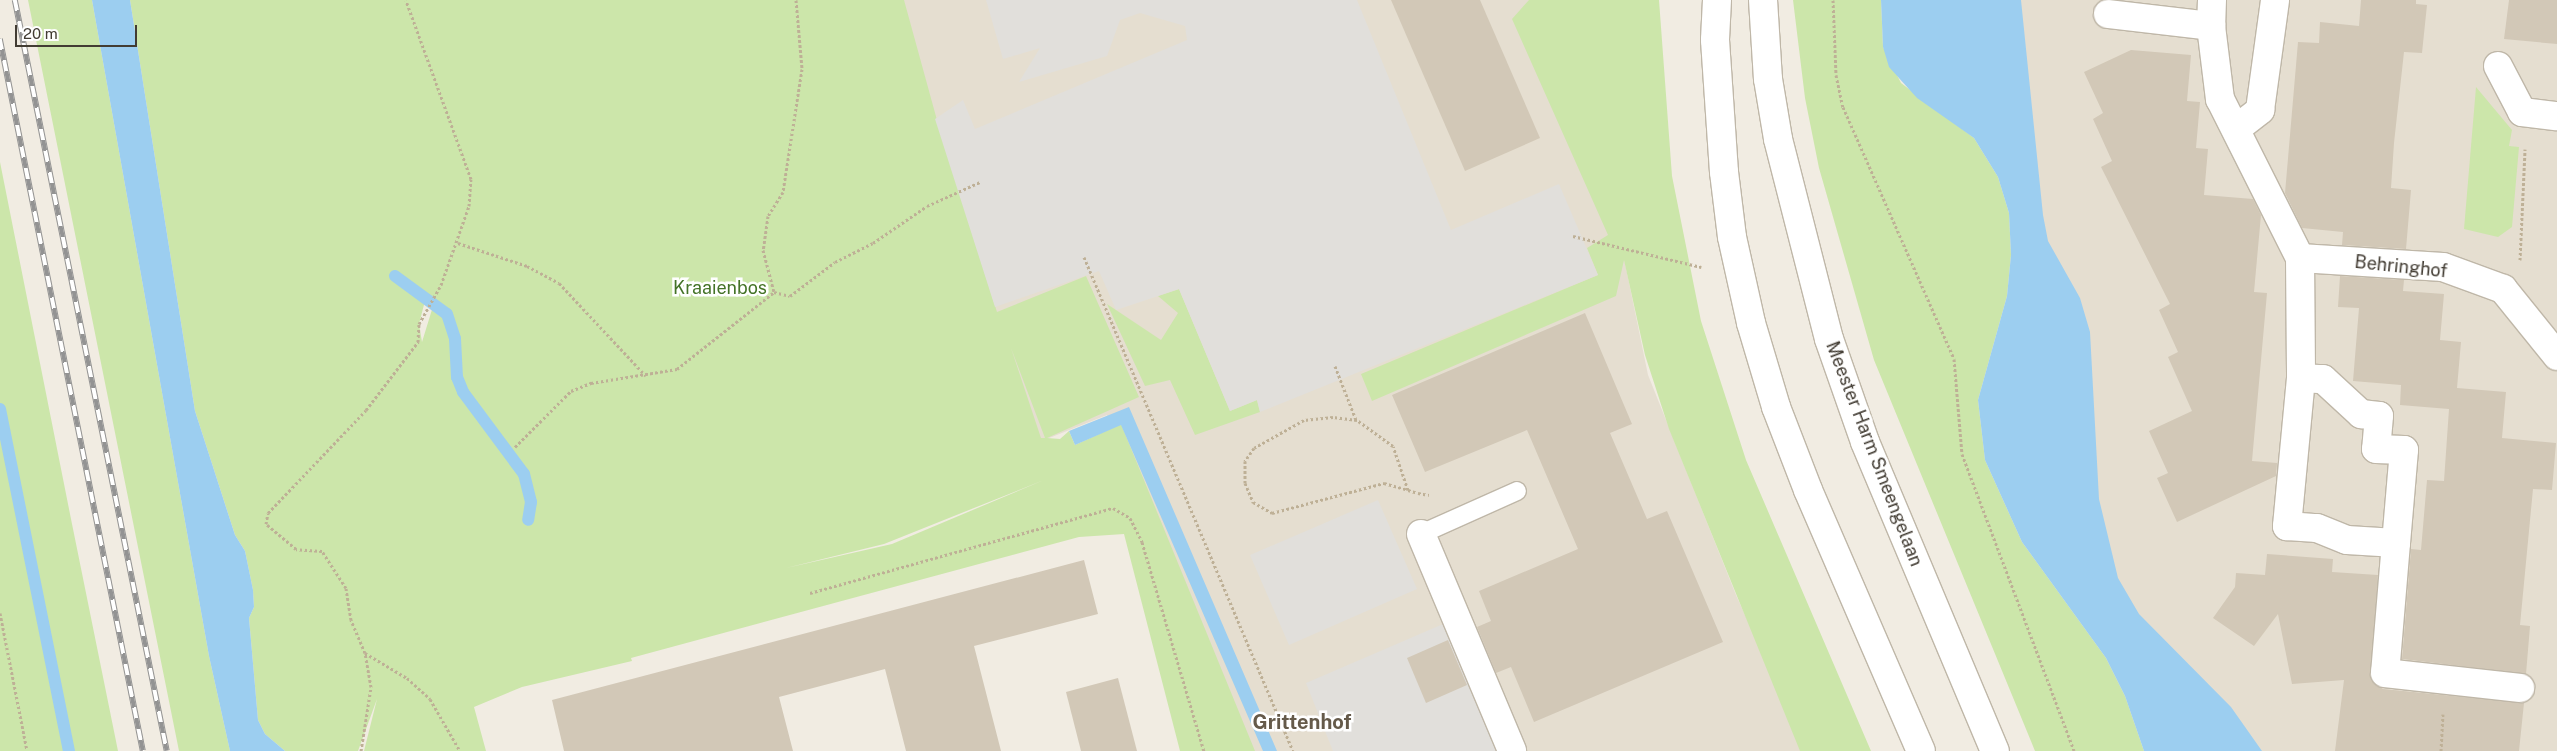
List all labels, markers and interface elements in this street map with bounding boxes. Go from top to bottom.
scale bar [18,15,140,47]
text: 20 m [23,25,58,42]
street label: Behringhof [2354,251,2448,283]
park label: Kraaienbos [673,277,767,299]
street label: Meester Harm Smeengelaan [1821,338,1927,570]
district label: Grittenhof [1253,710,1351,734]

